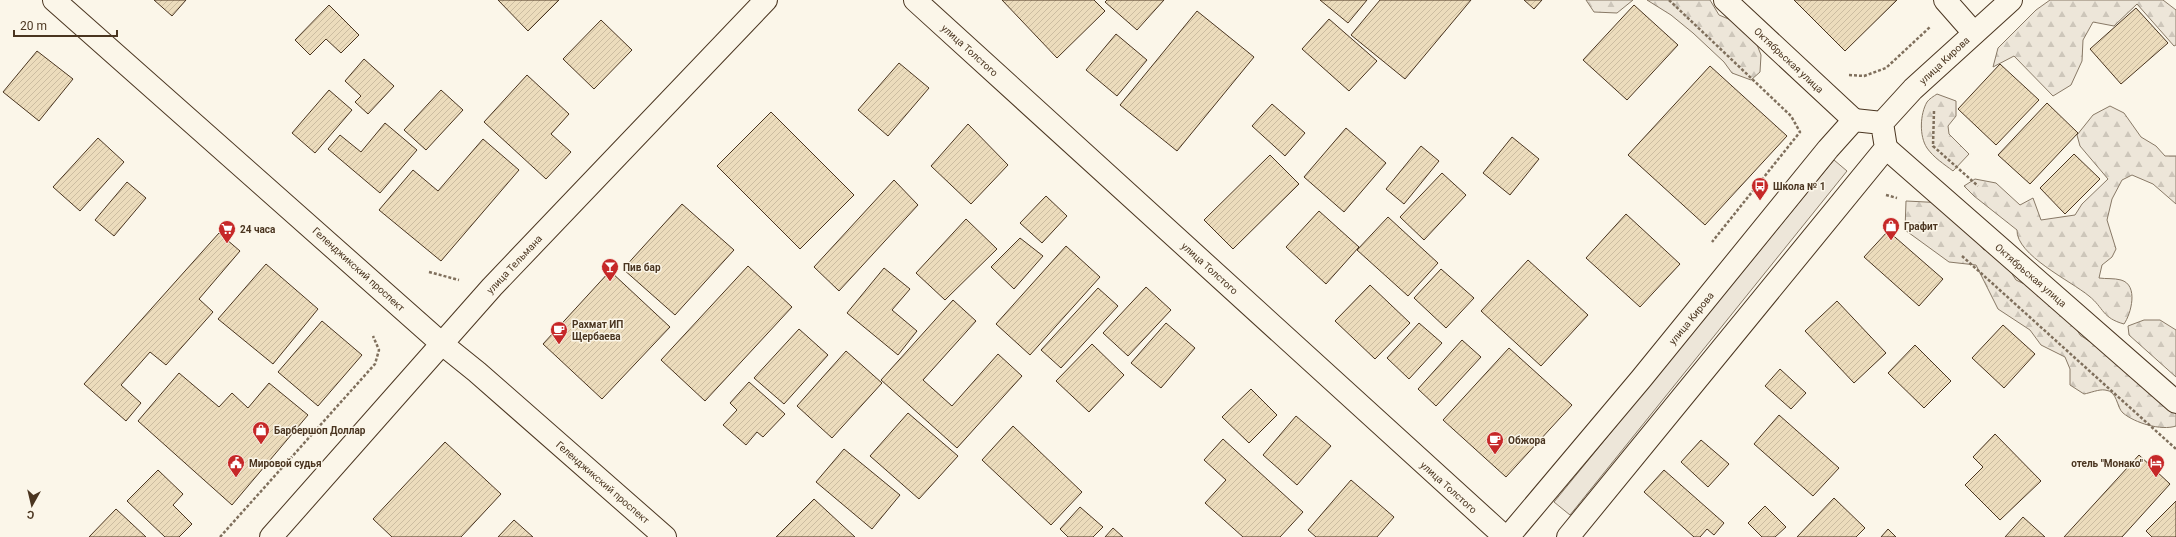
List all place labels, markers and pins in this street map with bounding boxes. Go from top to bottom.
bus stop icon: Школа № 1 [1750,176,1770,201]
place label: Школа № 1 [1773,181,1825,192]
shop icon: Графит [1881,216,1901,241]
supermarket icon: 24 часа [217,219,237,244]
place label: Графит [1904,221,1938,232]
place label: 24 часа [240,224,276,235]
bar icon: Пив бар [600,257,620,282]
place label: Пив бар [623,262,661,273]
place label: Рахмат ИП Щербаева [572,319,623,342]
cafe icon: Рахмат ИП Щербаева [549,320,569,345]
shop icon: Барбершоп Доллар [251,420,271,445]
place label: Барбершоп Доллар [274,425,366,436]
cafe icon: Обжора [1485,430,1505,455]
place label: Обжора [1508,435,1546,446]
public building icon: Мировой судья [226,453,246,478]
hotel icon: отель "Монако" [2146,453,2166,478]
place label: Мировой судья [249,458,322,469]
place label: отель "Монако" [2071,458,2143,469]

